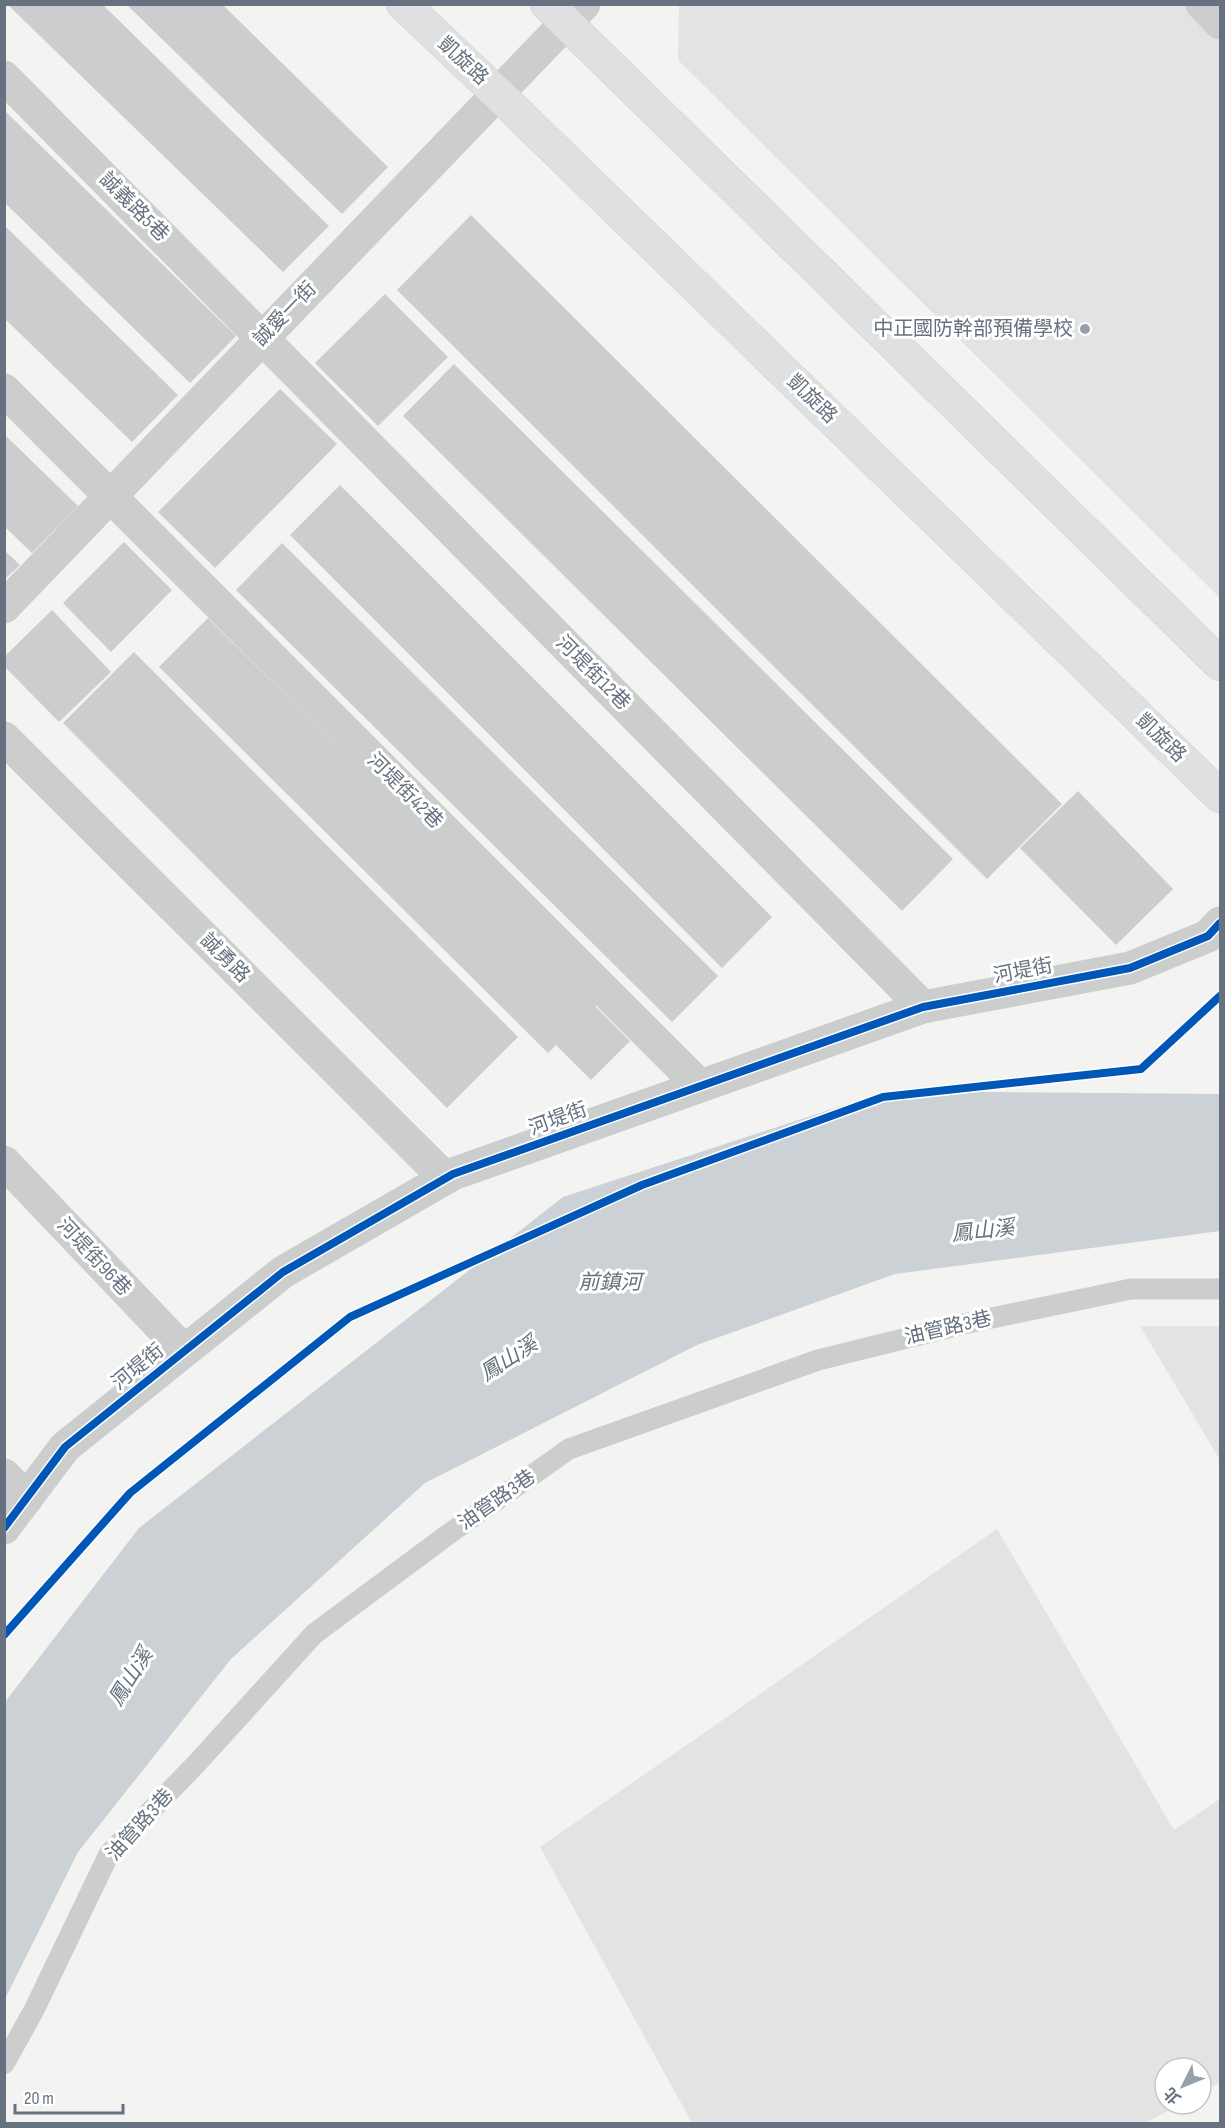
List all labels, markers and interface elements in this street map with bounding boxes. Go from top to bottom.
street label: 凱旋路 [433,32,493,90]
street label: 誠義路5巷 [94,167,174,247]
street label: 誠愛一街 [249,277,321,351]
place label: 中正國防幹部預備學校 [873,317,1073,341]
marker: 中正國防幹部預備學校 [1078,322,1092,336]
street label: 凱旋路 [782,370,842,428]
street label: 河堤街12巷 [551,631,635,715]
street label: 凱旋路 [1131,709,1191,767]
street label: 河堤街42巷 [362,748,448,834]
street label: 誠勇路 [195,928,255,988]
street label: 河堤街 [991,953,1055,989]
street label: 河堤街 [526,1097,590,1141]
street label: 河堤街96巷 [52,1213,136,1301]
water label: 鳳山溪 [950,1215,1019,1247]
water label: 前鎮河 [579,1270,645,1295]
street label: 油管路3巷 [902,1306,994,1350]
water label: 鳳山溪 [476,1330,545,1387]
street label: 河堤街 [107,1339,169,1395]
street label: 油管路3巷 [454,1465,540,1535]
water label: 鳳山溪 [104,1641,160,1710]
street label: 油管路3巷 [102,1784,178,1866]
north arrow [1153,2056,1213,2116]
scale bar [15,2077,123,2115]
text: 北 [1161,2083,1186,2108]
text: 20 m [24,2088,54,2109]

